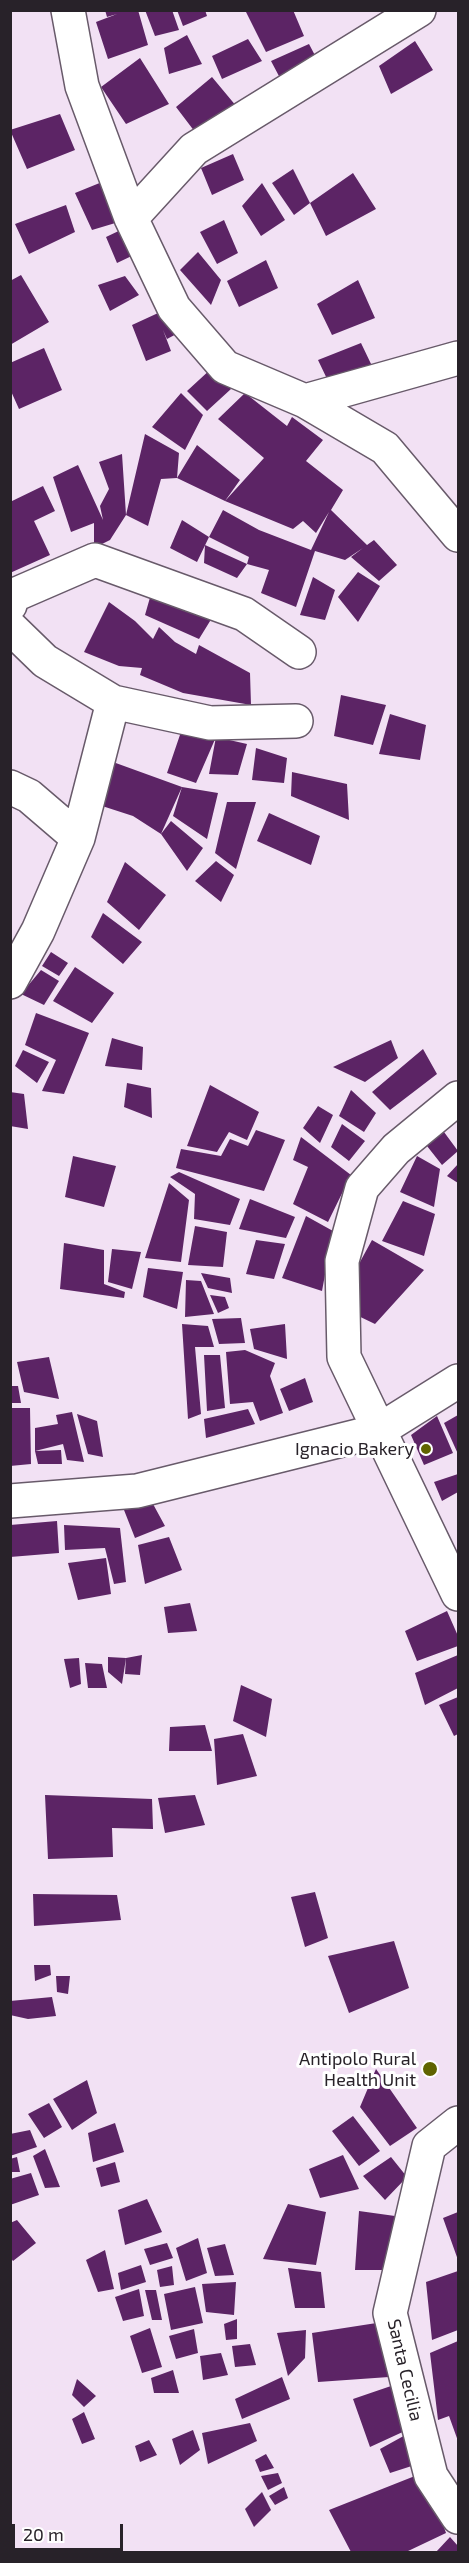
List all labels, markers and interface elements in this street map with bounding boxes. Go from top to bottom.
place label: Ignacio Bakery [295,1438,414,1460]
marker: Ignacio Bakery [419,1442,433,1456]
place label: Antipolo Rural Health Unit [299,2048,416,2090]
marker: Antipolo Rural Health Unit [421,2060,439,2078]
street label: Santa Cecilia [383,2317,427,2423]
scale bar [15,2512,126,2550]
text: 20 m [23,2523,64,2545]

